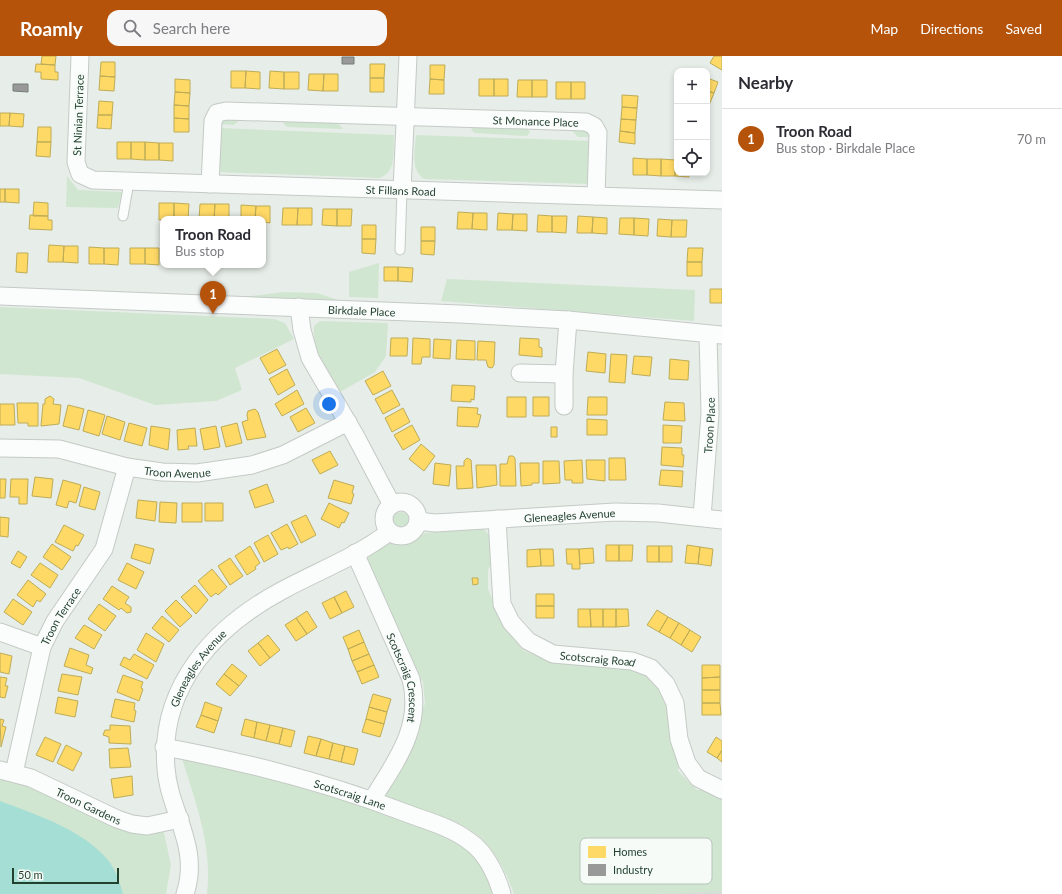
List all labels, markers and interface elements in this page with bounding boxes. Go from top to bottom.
search box [107,10,387,46]
text: Roamly [20,17,83,40]
icon: search [121,17,143,39]
text: Search here [153,19,230,37]
text: Map [871,20,898,37]
text: Directions [920,20,983,37]
text: Saved [1005,20,1042,37]
map controls [674,68,710,176]
button: + [674,68,710,104]
text: Nearby [738,72,793,93]
street label: St Ninian Terrace [70,74,86,156]
button: − [674,104,710,140]
street label: St Monance Place [492,113,579,128]
text: Troon Road [776,122,852,140]
text: 1 [747,131,755,147]
text: 70 m [1017,131,1046,147]
button: locate [674,140,710,176]
text: Bus stop · Birkdale Place [776,140,915,156]
street label: St Fillans Road [366,182,436,197]
popup [160,216,266,268]
text: Troon Road [175,225,251,243]
text: Bus stop [175,243,224,259]
pin: 1 [200,281,226,314]
street label: Birkdale Place [328,302,396,318]
your location [319,394,339,414]
street label: Troon Place [700,397,717,454]
street label: Troon Avenue [143,463,212,480]
street label: Gleneagles Avenue [523,505,616,524]
street label: Troon Terrace [38,584,83,647]
street label: Gleneagles Avenue [167,626,228,708]
street label: Scotscraig Crescent [385,631,420,724]
street label: Scotscraig Road [559,648,638,668]
street label: Scotscraig Lane [313,776,388,812]
street label: Troon Gardens [54,784,123,827]
legend [580,838,712,884]
text: Homes [613,845,647,858]
text: Industry [613,863,653,876]
scale bar [12,866,119,885]
text: 50 m [18,868,43,881]

